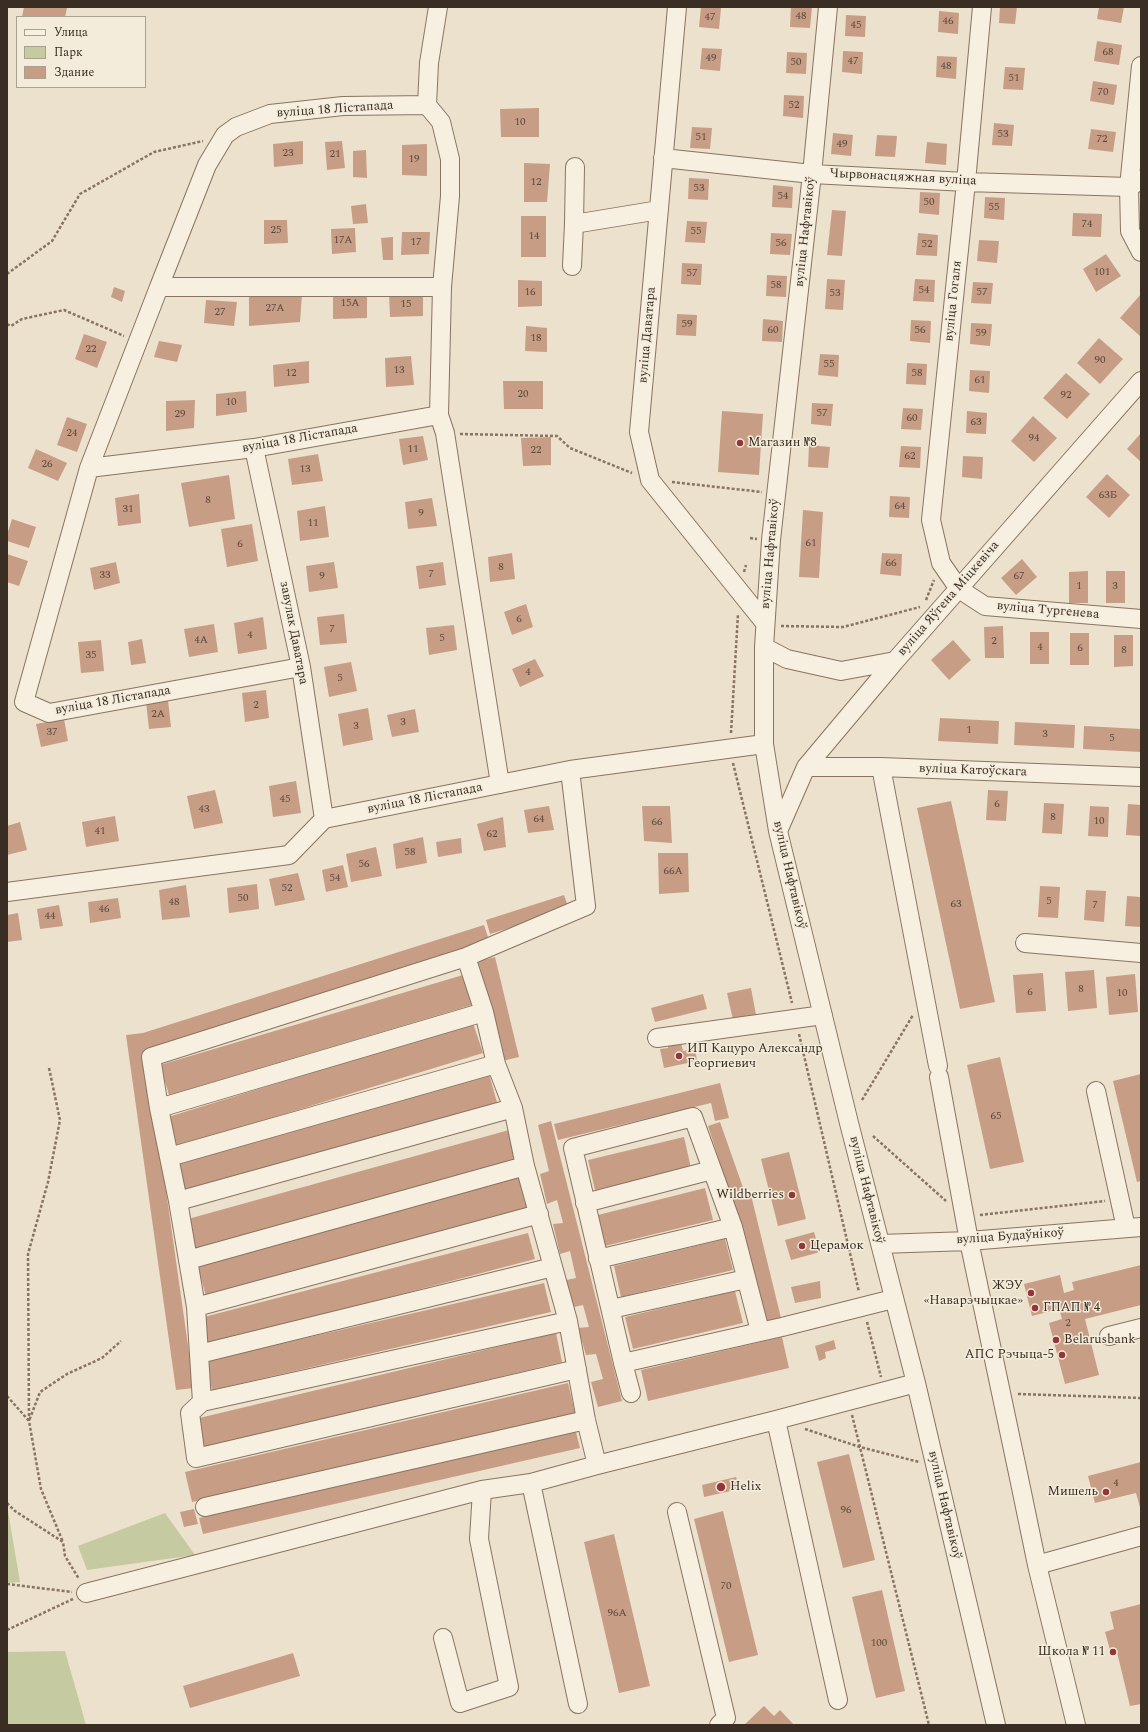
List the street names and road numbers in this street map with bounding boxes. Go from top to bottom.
street label: вуліца 18 Лістапада [276,98,394,122]
street label: Чырвонасцяжная вуліца [829,166,977,190]
street label: вуліца Нафтавікоў [792,176,820,288]
street label: вуліца Гогаля [942,260,966,342]
street label: вуліца Даватара [636,286,660,384]
street label: вуліца 18 Лістапада [241,421,359,457]
street label: вуліца Нафтавікоў [758,498,784,610]
street label: вуліца Яўгена Міцкевіча [895,538,1003,660]
street label: завулак Даватара [275,580,311,686]
street label: вуліца Тургенева [996,599,1100,623]
street label: вуліца 18 Лістапада [54,683,172,719]
street label: вуліца Катоўскага [919,761,1027,781]
street label: вуліца 18 Лістапада [366,780,484,818]
street label: вуліца Нафтавікоў [769,819,809,931]
street label: вуліца Нафтавікоў [845,1135,887,1245]
street label: вуліца Будаўнікоў [956,1225,1064,1249]
street label: вуліца Нафтавікоў [924,1449,964,1561]

